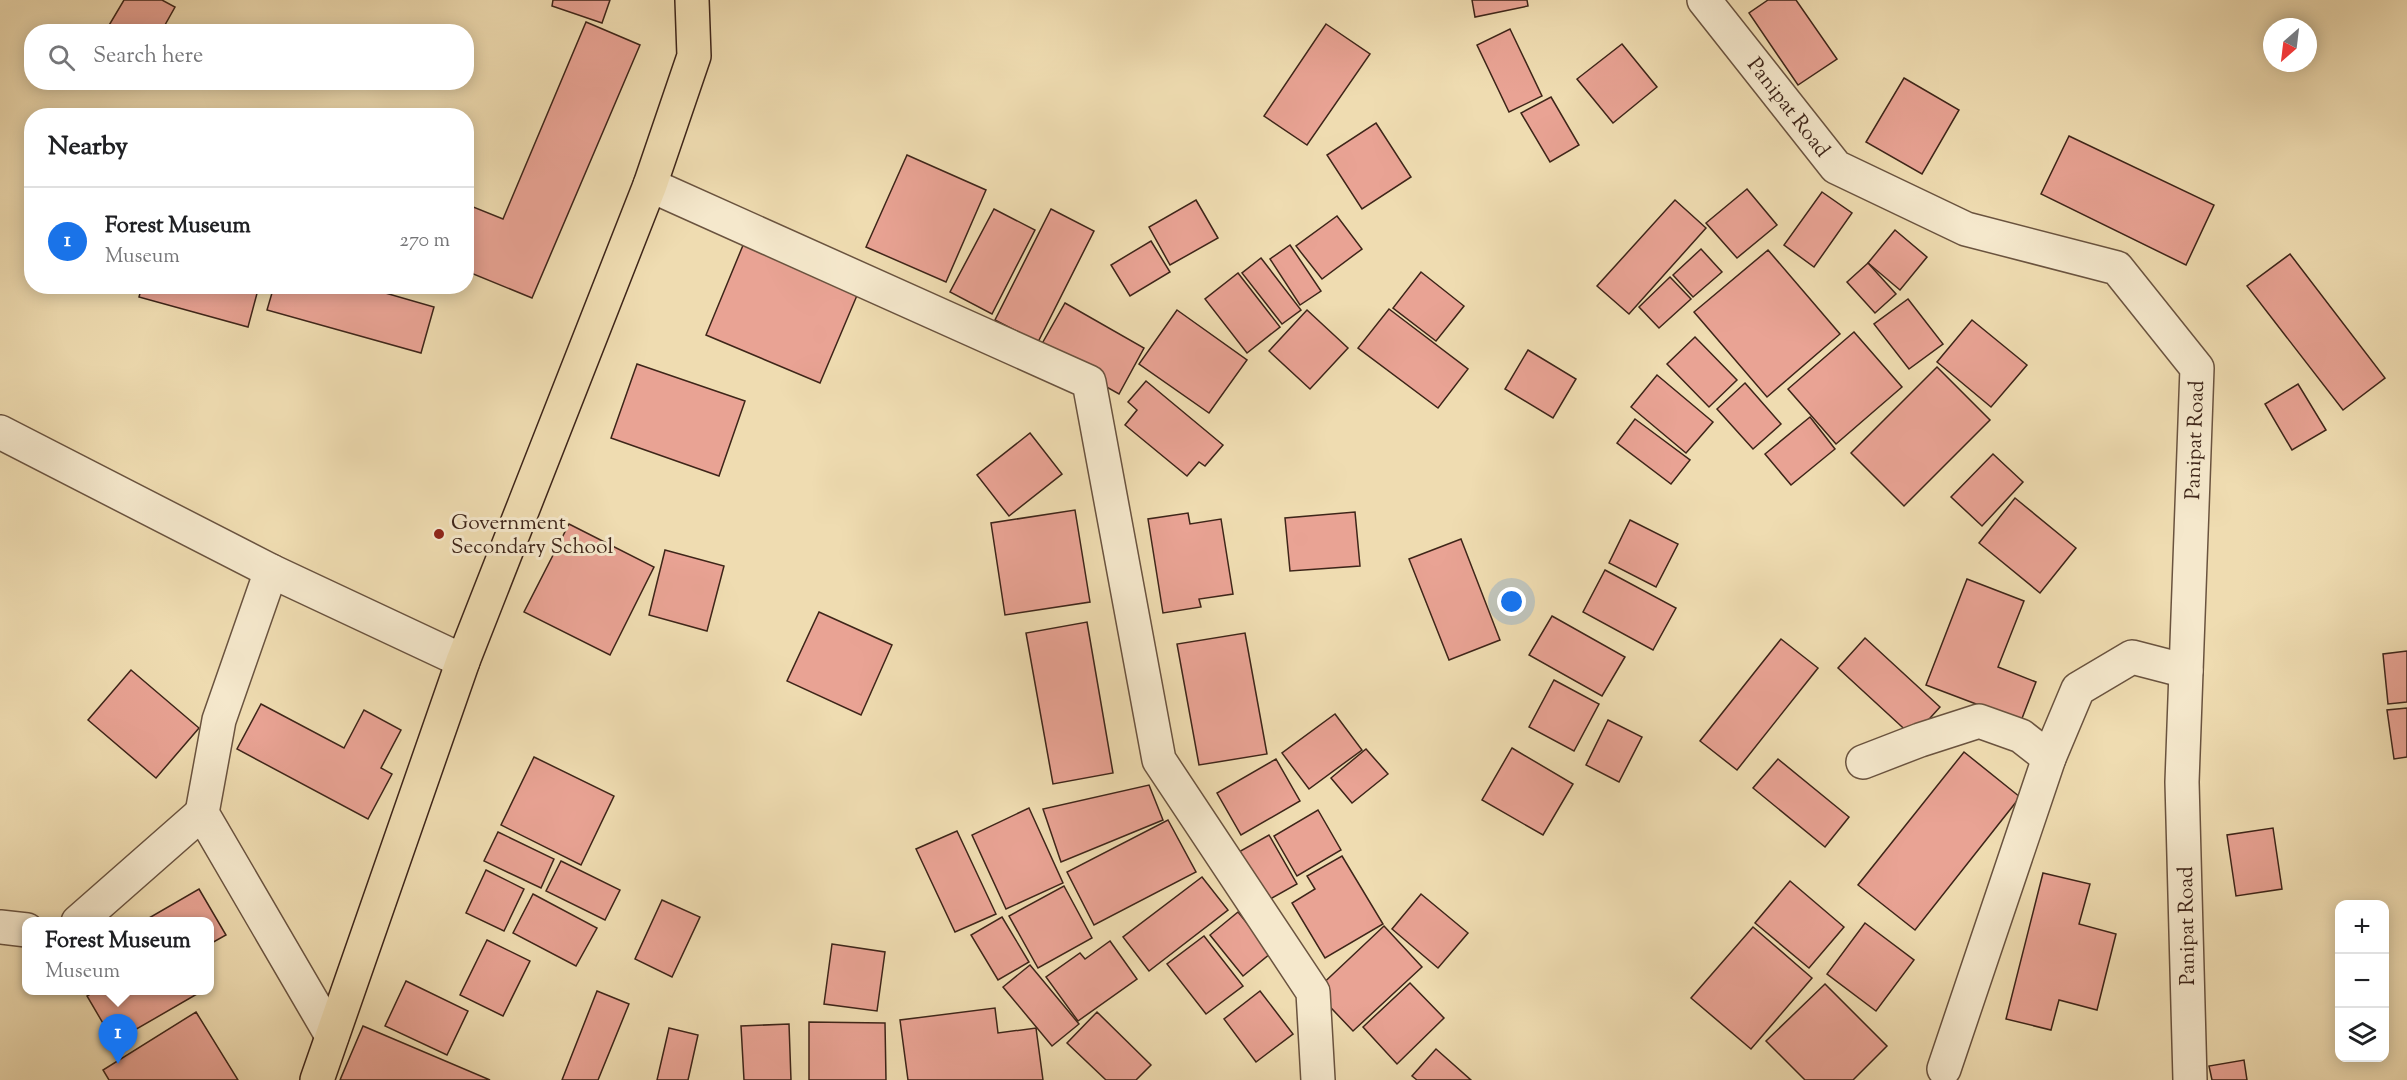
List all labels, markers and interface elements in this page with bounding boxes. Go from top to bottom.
north arrow [2263,18,2317,72]
search box [24,24,474,90]
icon: search [45,41,78,74]
text: Search here [93,41,203,73]
street label: Panipat Road [1739,52,1836,165]
text: Nearby [48,129,128,166]
text: Forest Museum [105,211,251,243]
text: 1 [64,227,71,256]
text: 270 m [400,227,450,256]
text: Museum [105,243,180,272]
street label: Panipat Road [2179,380,2213,500]
place label: Government Secondary School [451,509,613,563]
marker: Government Secondary School [432,527,446,541]
your location [1497,587,1526,616]
street label: Panipat Road [2172,866,2204,986]
map controls [2335,900,2389,1062]
button: + [2335,900,2389,954]
popup [22,917,214,995]
text: Forest Museum [45,926,191,958]
button: − [2335,954,2389,1008]
text: Museum [45,958,120,987]
button: layers [2335,1008,2389,1062]
pin: 1 [98,1014,138,1064]

